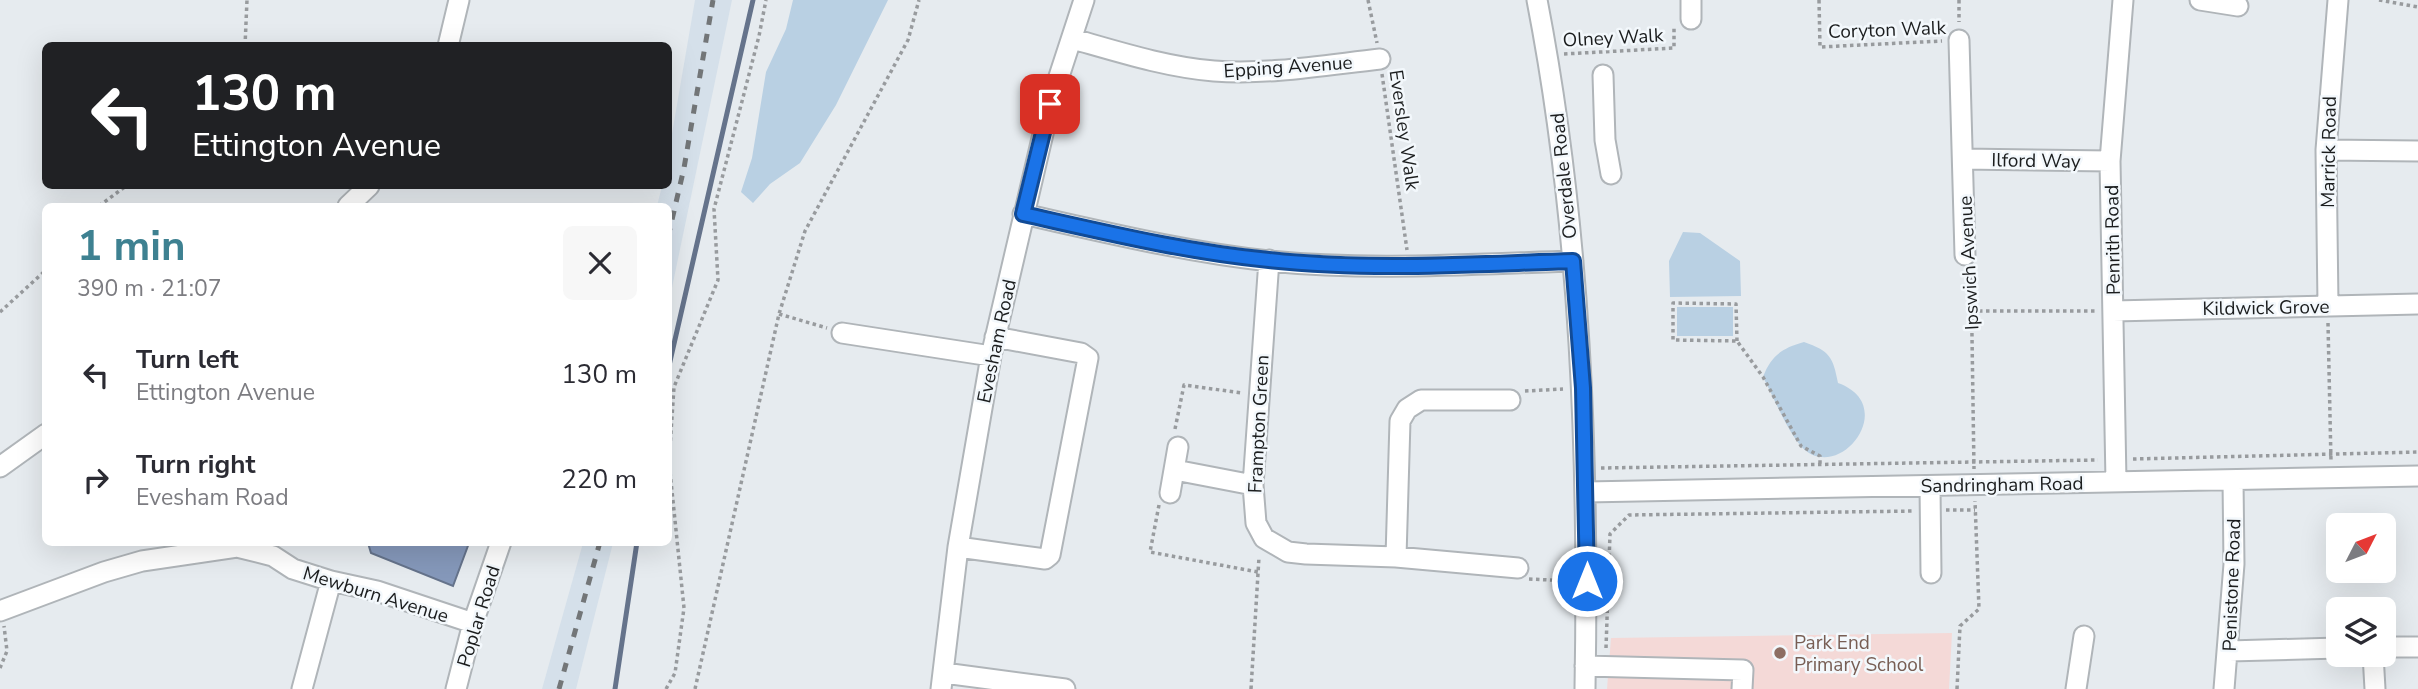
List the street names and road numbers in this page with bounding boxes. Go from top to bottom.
street label: Coryton Walk [1828,15,1947,45]
street label: Olney Walk [1562,22,1664,54]
street label: Epping Avenue [1223,50,1353,84]
street label: Eversley Walk [1383,68,1425,193]
street label: Marrick Road [2315,96,2343,208]
street label: Overdale Road [1544,111,1584,240]
street label: Ilford Way [1991,147,2081,175]
street label: Penrith Road [2099,185,2127,295]
street label: Ipswich Avenue [1952,195,1985,331]
street label: Evesham Road [971,277,1023,406]
street label: Kildwick Grove [2202,294,2330,322]
street label: Frampton Green [1242,354,1276,494]
street label: Sandringham Road [1920,471,2084,499]
street label: Penistone Road [2217,518,2247,652]
street label: Mewburn Avenue [300,560,452,629]
street label: Poplar Road [451,562,507,670]

